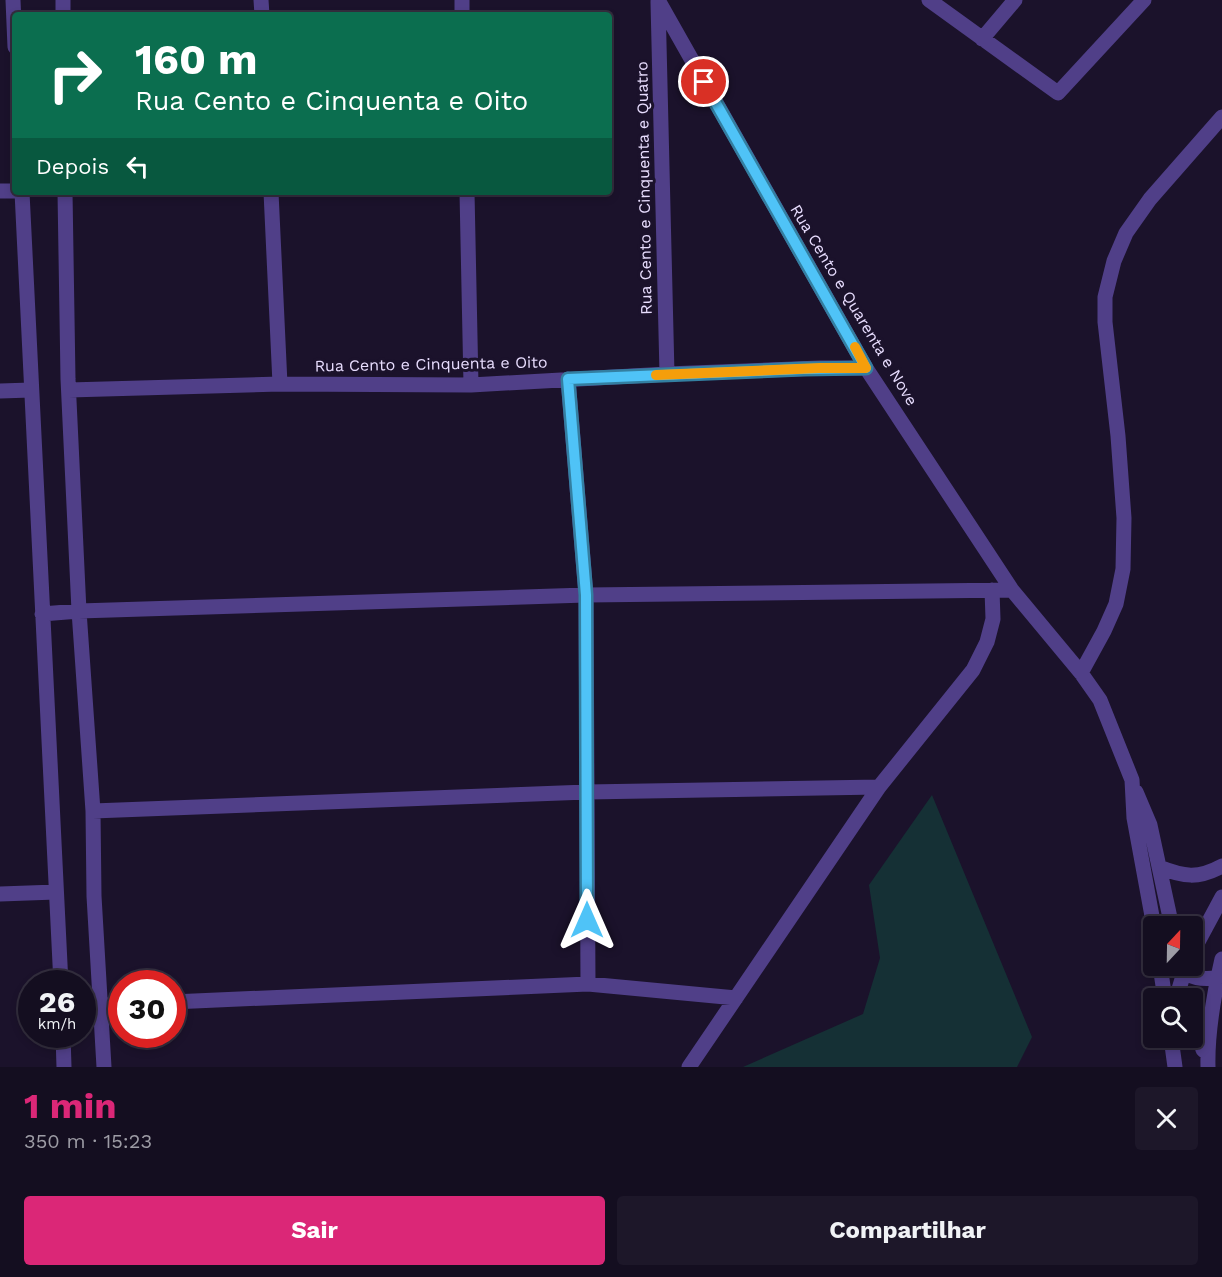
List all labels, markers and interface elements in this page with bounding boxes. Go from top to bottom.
text: 160 m [135,35,258,84]
icon: right [36,36,114,114]
pin [678,56,729,107]
street label: Rua Cento e Cinquenta e Quatro [632,61,656,315]
icon: arrive [687,65,720,98]
text: Rua Cento e Cinquenta e Oito [135,85,528,117]
icon: left [121,150,154,183]
text: Depois [36,154,109,179]
street label: Rua Cento e Quarenta e Nove [786,201,922,409]
street label: Rua Cento e Cinquenta e Oito [314,352,548,376]
position arrow [555,888,619,952]
north arrow [1143,916,1203,976]
map controls [1143,916,1203,1048]
speed limit sign: 30 [108,970,186,1048]
text: 26 [39,984,75,1019]
button: search [1143,988,1203,1048]
text: km/h [38,1015,76,1033]
text: 1 min [24,1085,116,1127]
button: close [1135,1087,1198,1150]
text: 350 m · 15:23 [24,1129,152,1153]
button: Sair [24,1196,605,1265]
button: Compartilhar [617,1196,1198,1265]

